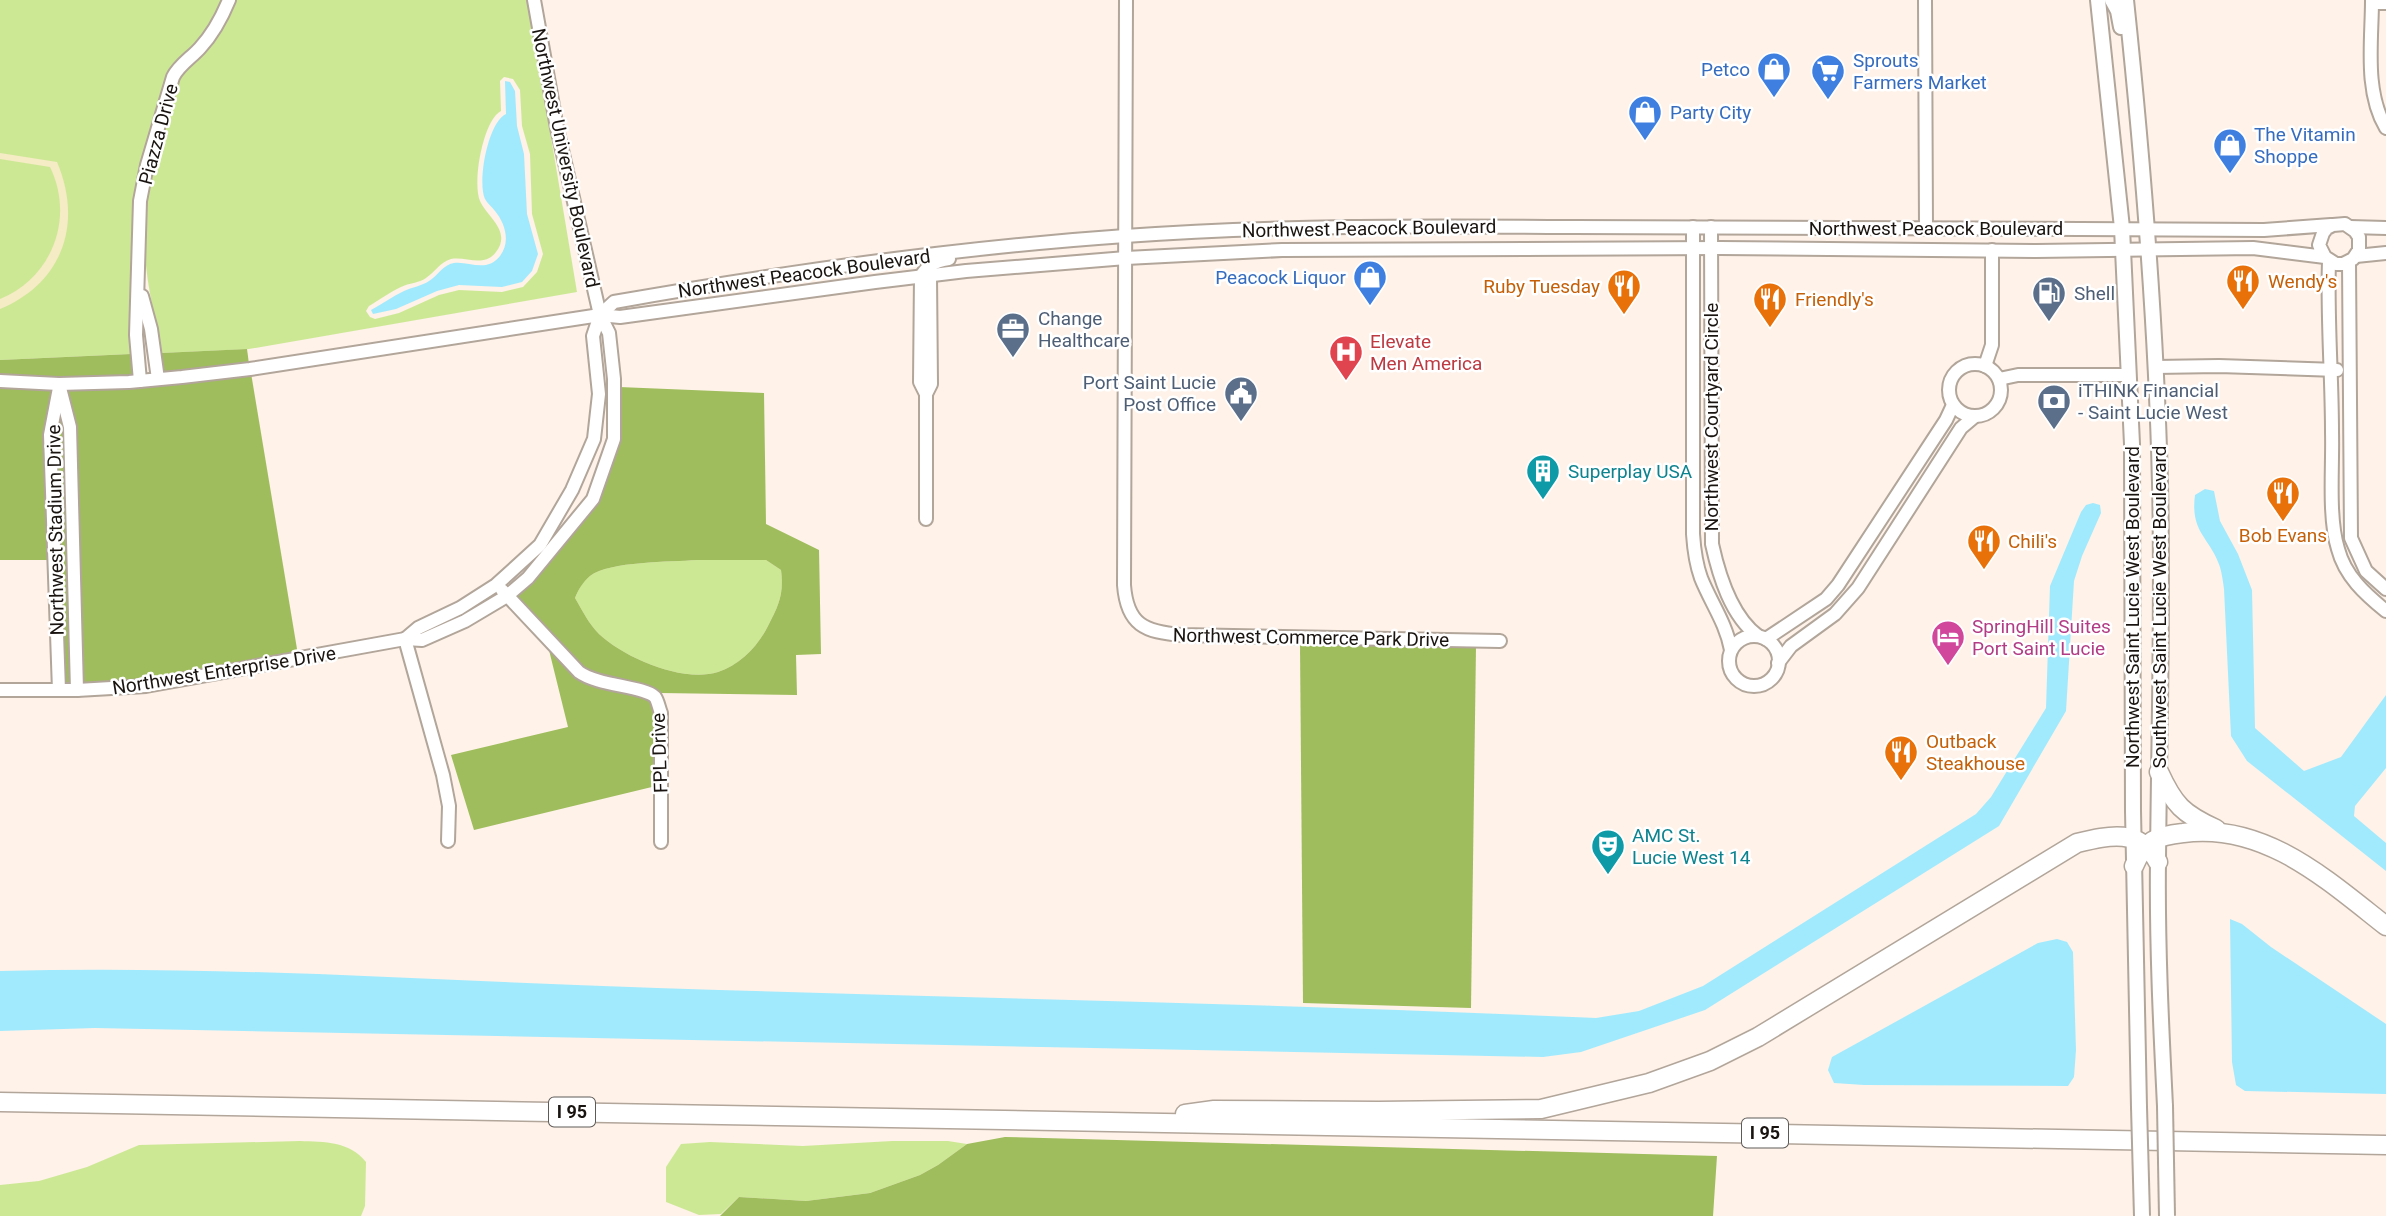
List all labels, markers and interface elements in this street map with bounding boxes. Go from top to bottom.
street label: Northwest University Boulevard [527,26,604,290]
place label: Sprouts Farmers Market [1853,49,1987,94]
shop icon: Petco [1755,50,1793,99]
supermarket icon: Sprouts Farmers Market [1809,52,1847,101]
place label: Petco [1701,58,1750,81]
street label: Piazza Drive [134,81,183,187]
shop icon: Party City [1626,93,1664,142]
place label: Party City [1670,101,1751,124]
place label: The Vitamin Shoppe [2254,123,2356,168]
shop icon: The Vitamin Shoppe [2211,126,2249,175]
street label: Northwest Peacock Boulevard [1242,215,1496,242]
street label: Northwest Peacock Boulevard [1809,217,2063,240]
street label: Northwest Peacock Boulevard [676,244,932,303]
shop icon: Peacock Liquor [1351,258,1389,307]
restaurant icon: Wendy's [2224,262,2262,311]
place label: Peacock Liquor [1215,266,1347,289]
restaurant icon: Ruby Tuesday [1605,267,1643,316]
place label: Wendy's [2268,270,2337,293]
fuel station icon: Shell [2030,274,2068,323]
place label: Ruby Tuesday [1483,275,1600,298]
restaurant icon: Friendly's [1751,280,1789,329]
place label: Shell [2074,282,2115,305]
place label: Friendly's [1795,288,1874,311]
street label: Northwest Courtyard Circle [1700,303,1723,531]
place label: Change Healthcare [1038,307,1130,352]
office icon: Change Healthcare [994,310,1032,359]
place label: Elevate Men America [1370,330,1482,375]
hospital icon: Elevate Men America [1327,333,1365,382]
place label: Port Saint Lucie Post Office [1083,371,1216,416]
public building icon: Port Saint Lucie Post Office [1222,374,1260,423]
place label: iTHINK Financial - Saint Lucie West [2078,379,2228,424]
bank icon: iTHINK Financial - Saint Lucie West [2035,382,2073,431]
street label: Northwest Stadium Drive [42,424,69,636]
street label: Southwest Saint Lucie West Boulevard [2148,445,2171,769]
street label: Northwest Saint Lucie West Boulevard [2121,446,2144,768]
building icon: Superplay USA [1524,452,1562,501]
place label: Superplay USA [1568,460,1693,483]
restaurant icon: Bob Evans [2264,474,2302,523]
restaurant icon: Chili's [1965,522,2003,571]
place label: Bob Evans [2239,524,2327,547]
place label: Chili's [2008,530,2057,553]
place label: SpringHill Suites Port Saint Lucie [1972,615,2111,660]
hotel icon: SpringHill Suites Port Saint Lucie [1929,618,1967,667]
street label: Northwest Commerce Park Drive [1173,624,1449,651]
street label: Northwest Enterprise Drive [111,641,338,700]
street label: FPL Drive [647,713,672,793]
place label: Outback Steakhouse [1926,730,2025,775]
restaurant icon: Outback Steakhouse [1882,733,1920,782]
place label: AMC St. Lucie West 14 [1632,824,1751,869]
theatre icon: AMC St. Lucie West 14 [1589,827,1627,876]
road number: I 95 [549,1098,595,1126]
road number: I 95 [1742,1118,1788,1148]

